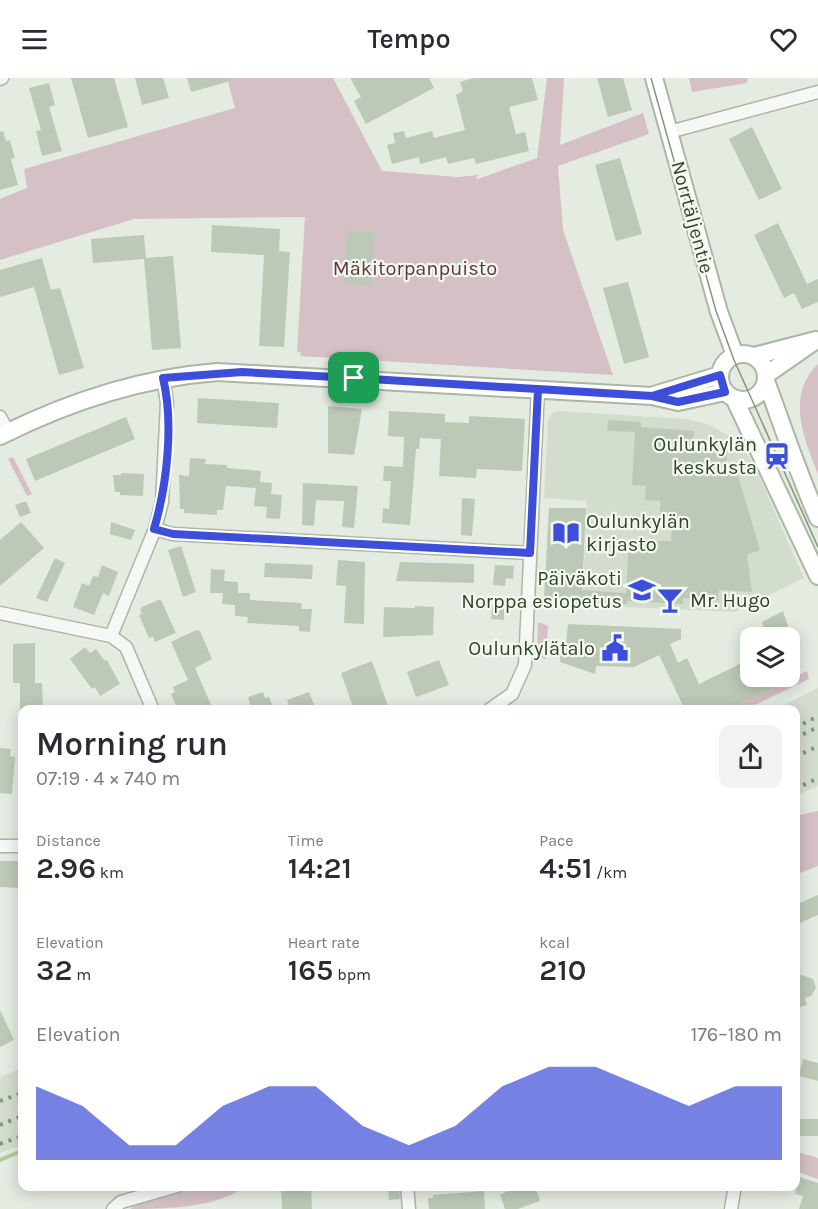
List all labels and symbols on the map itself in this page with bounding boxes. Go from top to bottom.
street label: Norrtäljentie [666,158,719,276]
park label: Mäkitorpanpuisto [333,257,497,280]
pin [328,352,379,403]
place label: Oulunkylän keskusta [653,433,757,479]
station icon: Oulunkylän keskusta [762,441,792,471]
place label: Oulunkylän kirjasto [586,510,690,556]
library icon: Oulunkylän kirjasto [551,518,581,548]
place label: Päiväkoti Norppa esiopetus [461,567,622,613]
school or university icon: Päiväkoti Norppa esiopetus [627,575,657,605]
bar icon: Mr. Hugo [655,585,685,615]
place label: Mr. Hugo [690,589,770,612]
public building icon: Oulunkylätalo [600,633,630,663]
place label: Oulunkylätalo [468,637,595,660]

